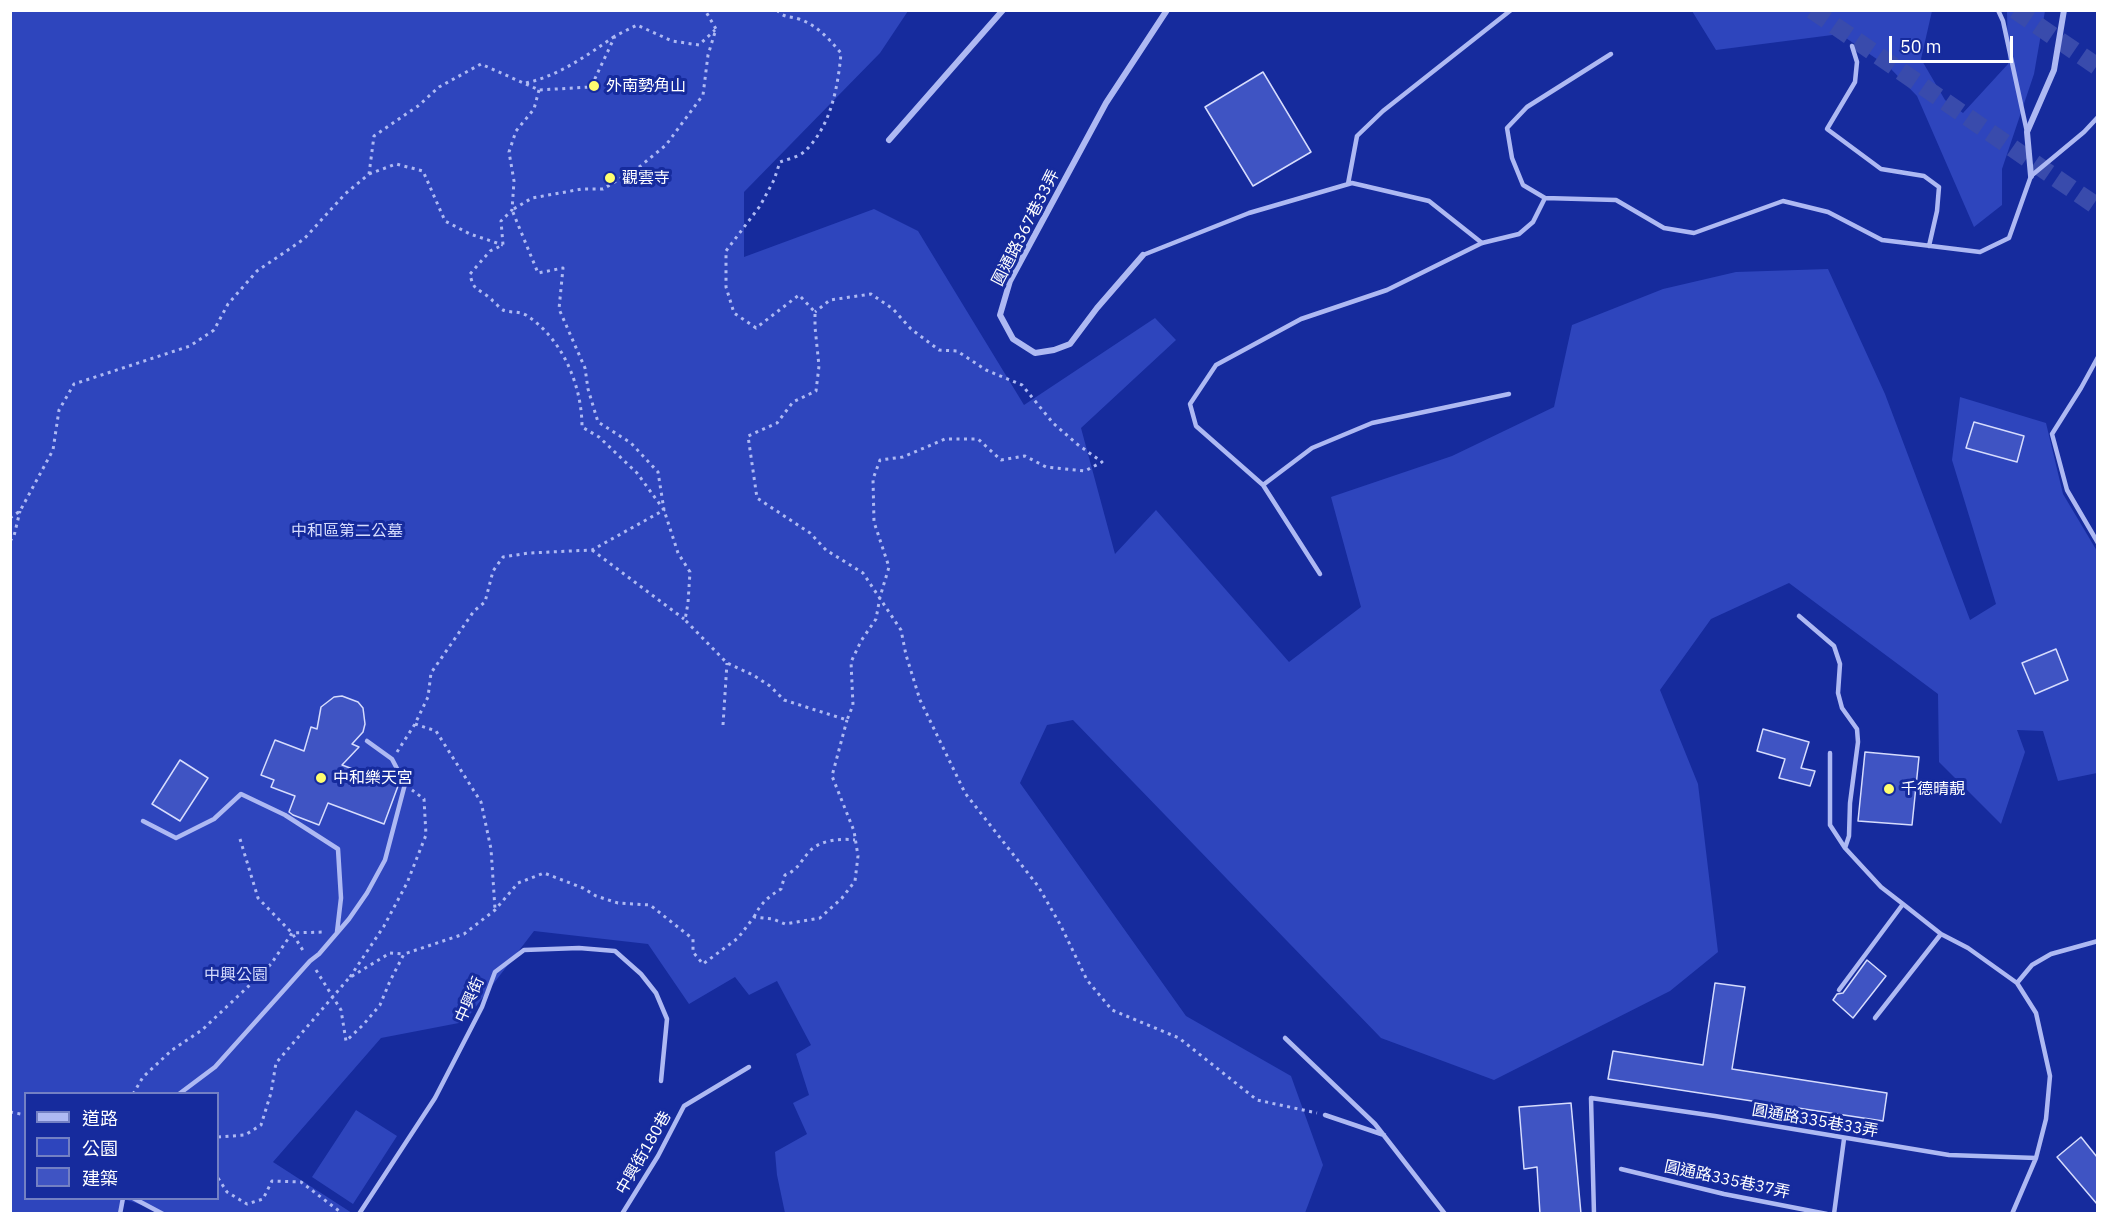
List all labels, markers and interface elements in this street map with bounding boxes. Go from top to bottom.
scale bar [1892,24,2016,62]
text: 50 m [1900,35,1942,58]
place label: 外南勢角山 [606,76,686,96]
marker: 外南勢角山 [587,79,601,93]
street label: 圓通路367巷33弄 [988,167,1064,289]
place label: 觀雲寺 [622,168,670,188]
marker: 觀雲寺 [603,171,617,185]
park label: 中和區第二公墓 [291,521,403,541]
place label: 中和樂天宮 [333,768,413,788]
marker: 中和樂天宮 [314,771,328,785]
place label: 千德晴靚 [1901,779,1965,799]
marker: 千德晴靚 [1882,782,1896,796]
park label: 中興公園 [204,965,268,985]
street label: 中興街 [451,974,489,1026]
legend [24,1092,219,1200]
street label: 圓通路335巷33弄 [1750,1100,1880,1142]
text: 道路 [82,1107,118,1130]
street label: 中興街180巷 [612,1108,676,1198]
text: 公園 [82,1137,118,1160]
street label: 圓通路335巷37弄 [1662,1157,1792,1203]
text: 建築 [82,1167,118,1190]

